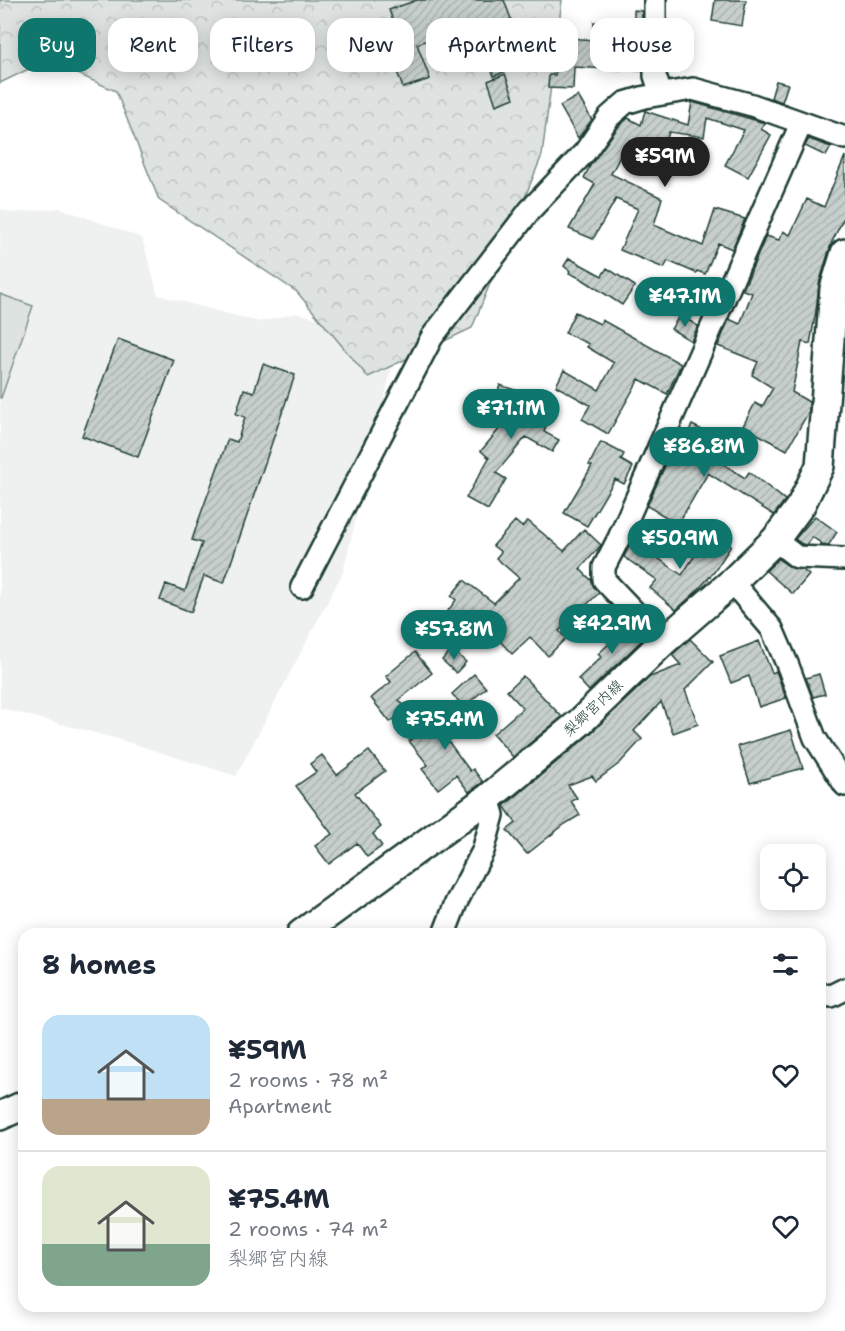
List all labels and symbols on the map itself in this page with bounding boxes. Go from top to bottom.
pin: ¥59M [629,137,701,188]
pin: ¥47.1M [636,277,734,328]
pin: ¥71.1M [462,389,560,440]
pin: ¥86.8M [655,427,753,478]
pin: ¥50.9M [631,519,729,570]
pin: ¥42.9M [563,604,661,655]
pin: ¥57.8M [405,610,503,661]
street label: 梨郷宮内線 [559,675,627,741]
pin: ¥75.4M [396,700,494,751]

